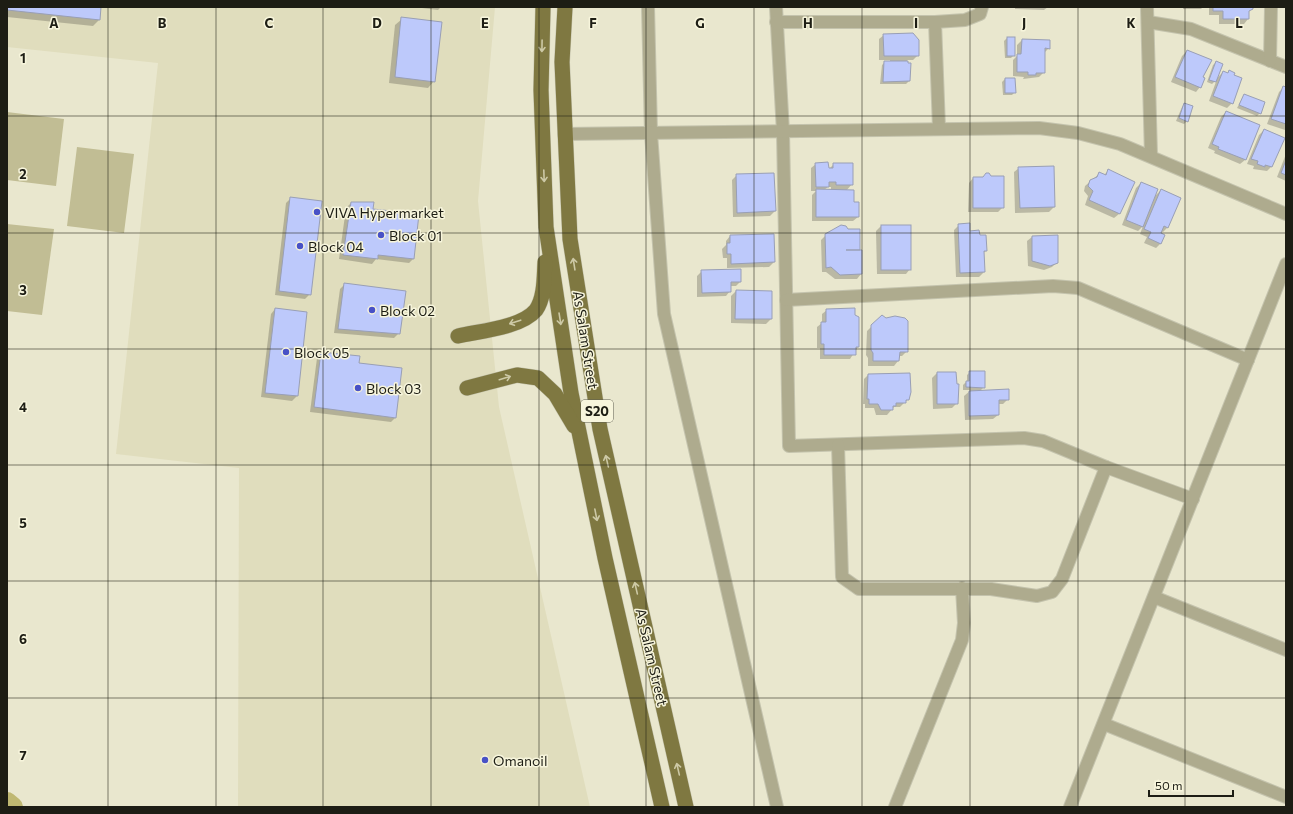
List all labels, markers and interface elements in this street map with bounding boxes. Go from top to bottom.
text: A [49,15,59,31]
text: B [158,15,167,31]
text: C [265,15,274,31]
text: D [372,15,382,31]
text: E [481,15,489,31]
text: F [589,15,597,31]
text: G [695,15,705,31]
text: H [803,15,813,31]
text: I [914,15,918,31]
text: J [1022,15,1026,31]
text: K [1126,15,1136,31]
text: L [1235,15,1243,31]
one-way arrow [539,39,546,52]
text: 1 [20,50,26,66]
text: 2 [19,166,27,182]
one-way arrow [540,169,548,182]
place label: VIVA Hypermarket [325,204,444,221]
marker: VIVA Hypermarket [312,207,322,217]
place label: Block 01 [389,227,442,244]
marker: Block 01 [376,230,386,240]
place label: Block 04 [308,238,364,255]
marker: Block 04 [295,241,305,251]
one-way arrow [569,258,577,271]
text: 3 [19,282,27,298]
street label: As Salam Street [570,289,602,391]
place label: Block 02 [380,302,435,319]
marker: Block 02 [367,305,377,315]
one-way arrow [556,312,564,325]
one-way arrow [509,319,522,326]
place label: Block 05 [294,344,349,361]
marker: Block 05 [281,347,291,357]
one-way arrow [498,374,511,381]
place label: Block 03 [366,380,421,397]
marker: Block 03 [353,383,363,393]
text: 4 [19,399,27,415]
road number: S20 [581,400,613,422]
one-way arrow [603,455,611,468]
one-way arrow [593,509,601,522]
text: 5 [19,515,27,531]
one-way arrow [632,582,640,595]
street label: As Salam Street [633,607,672,708]
text: 6 [19,631,27,647]
text: 7 [19,747,27,763]
place label: Omanoil [493,752,548,769]
marker: Omanoil [480,755,490,765]
one-way arrow [673,763,681,776]
scale bar [1149,772,1233,798]
text: 50 m [1155,778,1183,792]

